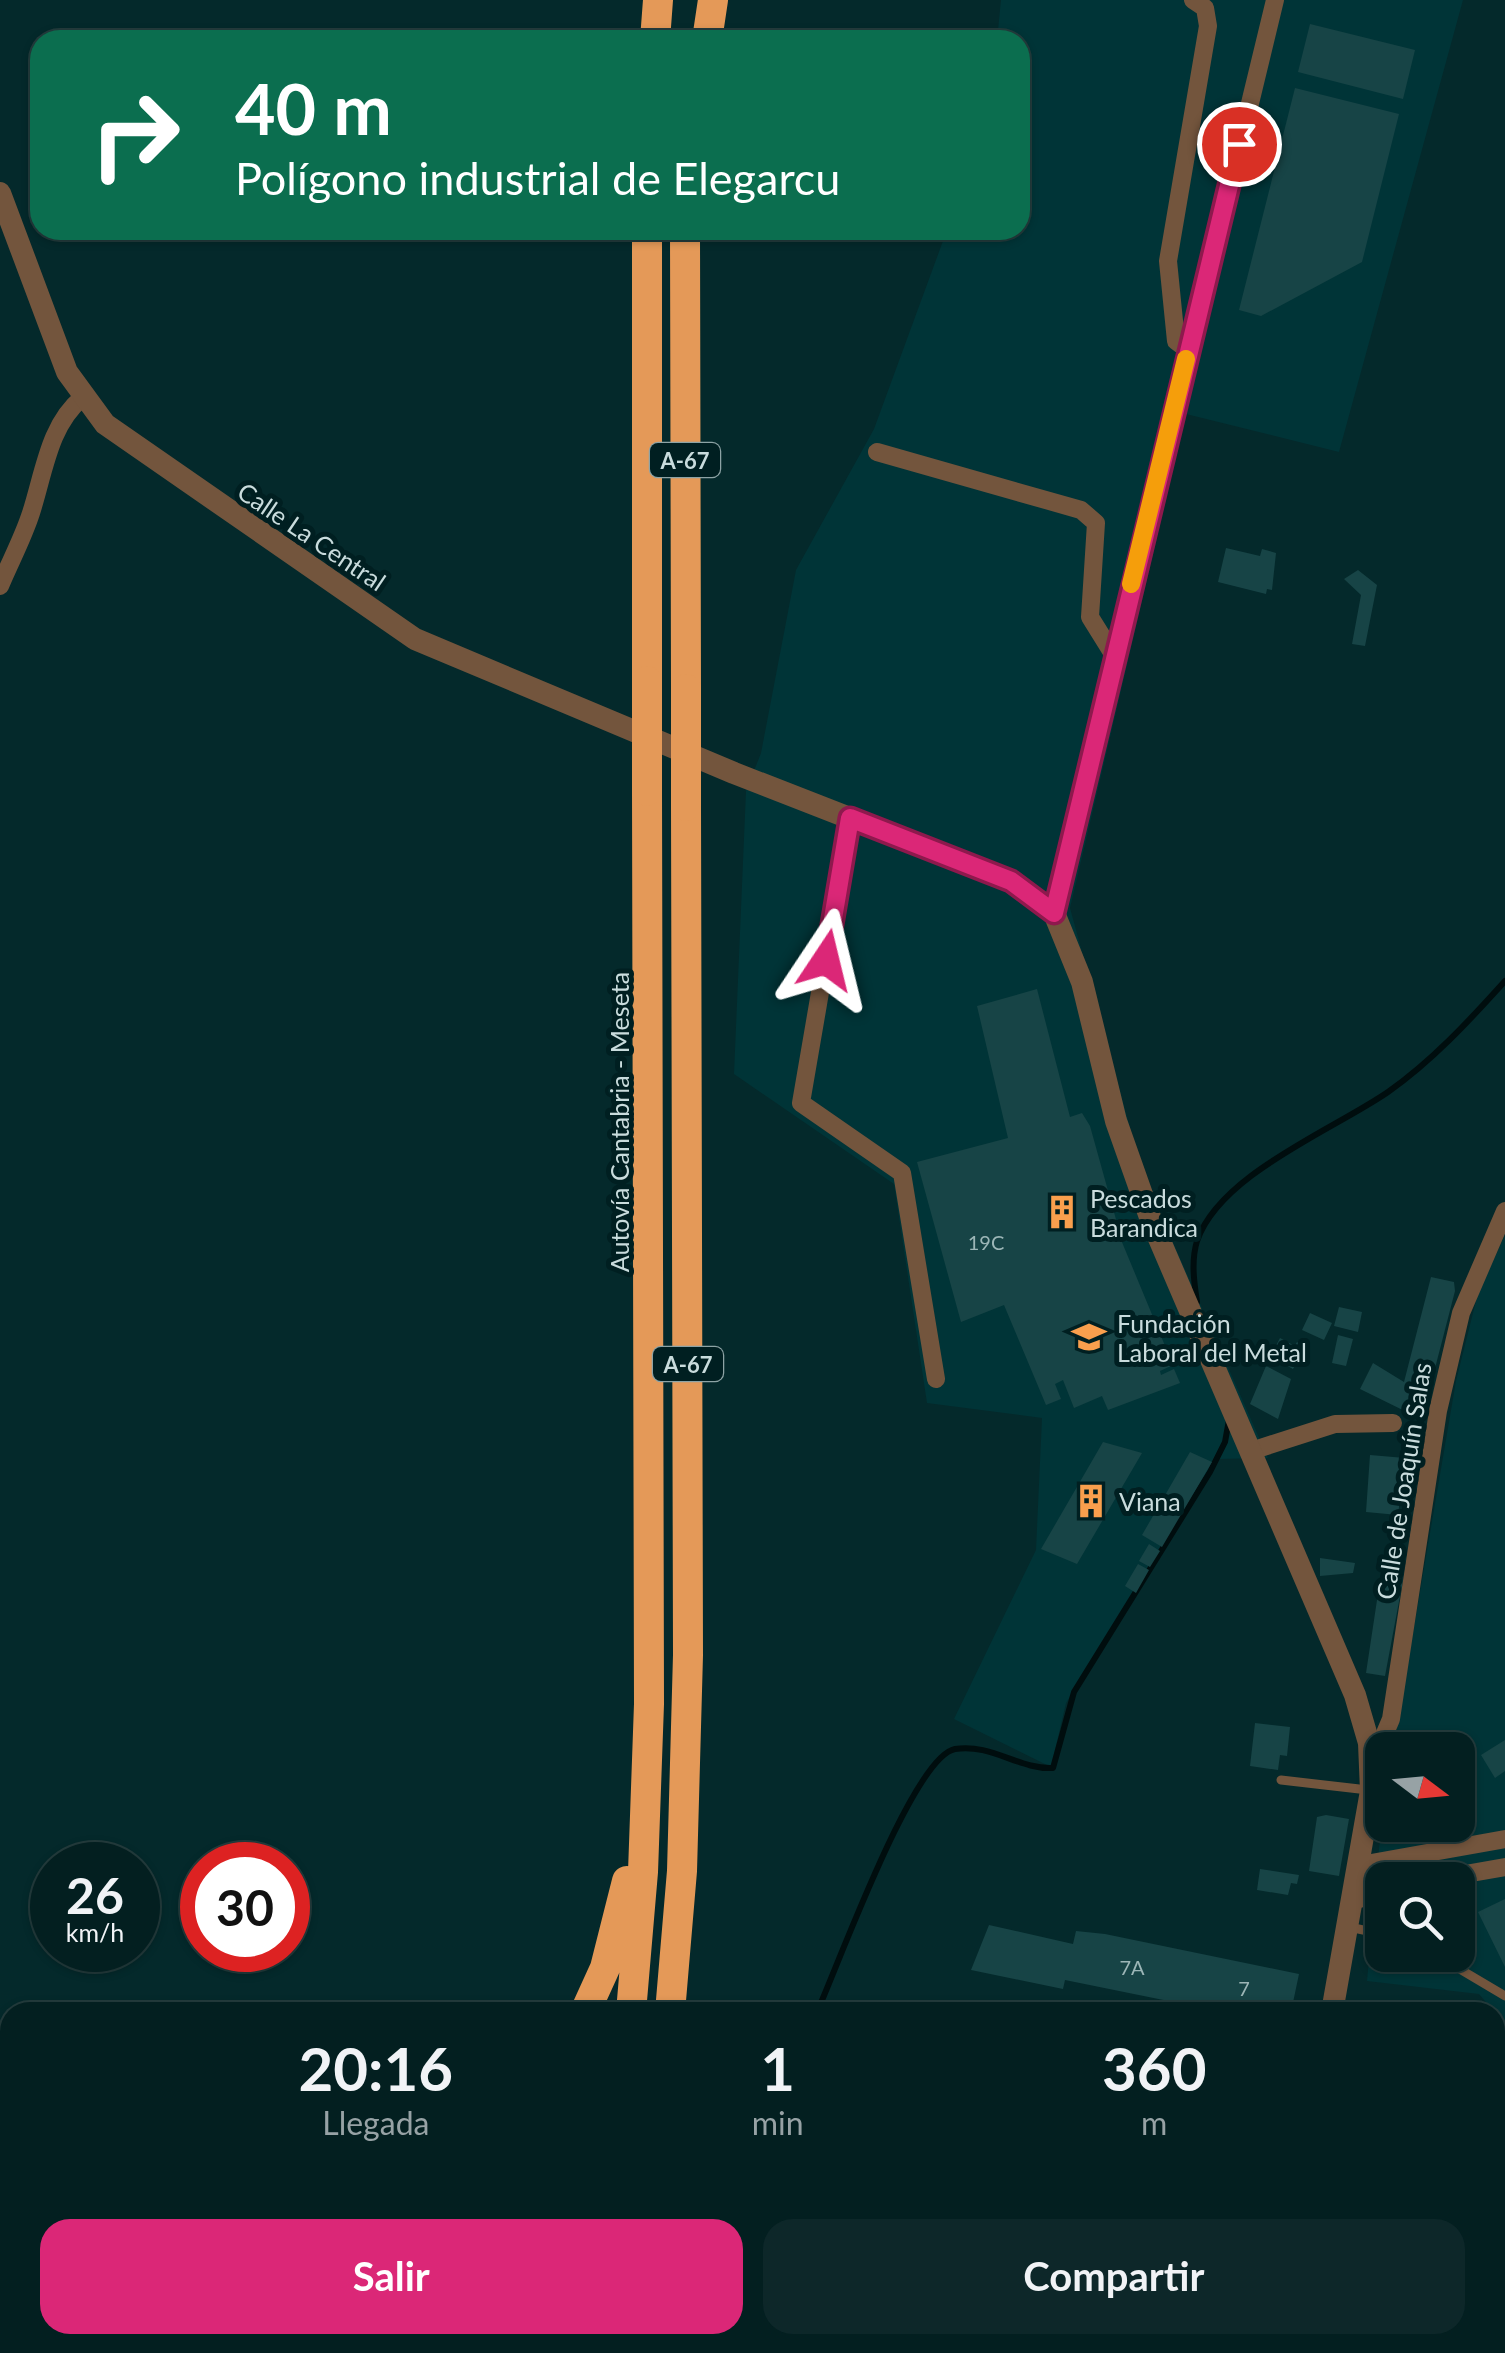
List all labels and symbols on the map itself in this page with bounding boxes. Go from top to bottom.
pin [1197,102,1282,187]
road number: A-67 [650,443,720,477]
street label: Calle La Central [232,476,392,596]
position arrow [774,908,878,1012]
street label: Autovía Cantabria - Meseta [604,972,634,1272]
place label: Pescados Barandica [1090,1183,1198,1242]
building icon: Pescados Barandica [1043,1193,1081,1231]
house number: 19C [968,1230,1004,1254]
place label: Fundación Laboral del Metal [1117,1308,1307,1367]
school or university icon: Fundación Laboral del Metal [1070,1318,1108,1356]
road number: A-67 [653,1347,723,1381]
street label: Calle de Joaquín Salas [1369,1360,1437,1602]
building icon: Viana [1072,1482,1110,1520]
place label: Viana [1119,1486,1181,1516]
north arrow [1365,1732,1475,1842]
speed limit sign: 30 [180,1842,310,1972]
house number: 7A [1119,1955,1145,1979]
house number: 7 [1238,1976,1250,2000]

